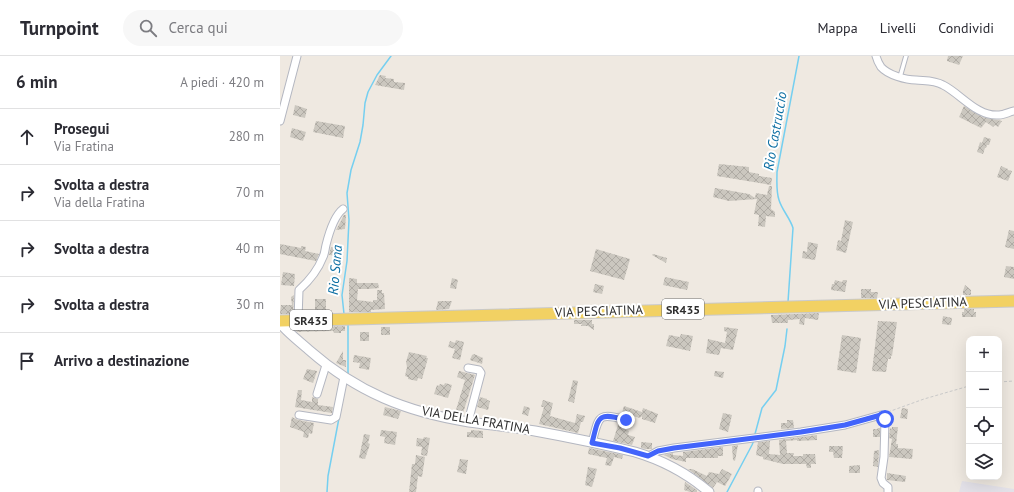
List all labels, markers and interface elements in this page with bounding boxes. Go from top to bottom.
search box [123,10,403,46]
text: Turnpoint [20,16,99,40]
icon: search [137,17,159,39]
text: Cerca qui [169,18,228,37]
text: Mappa [818,19,858,37]
text: Livelli [880,19,916,37]
text: Condividi [938,19,994,37]
text: 6 min [16,71,57,93]
text: A piedi · 420 m [180,74,264,91]
water label: Rio Castruccio [759,90,791,172]
text: Prosegui [54,119,110,138]
icon: ahead [16,126,38,148]
text: 280 m [229,128,264,145]
text: Via Fratina [54,138,114,155]
text: Svolta a destra [54,175,149,194]
icon: right [16,182,38,204]
text: 70 m [236,184,264,201]
text: Via della Fratina [54,194,145,211]
icon: right [16,238,38,260]
text: Svolta a destra [54,239,149,258]
text: 40 m [236,240,264,257]
water label: Rio Sana [324,244,346,296]
street label: VIA PESCIATINA [878,293,968,313]
icon: right [16,294,38,316]
text: Svolta a destra [54,295,149,314]
text: 30 m [236,296,264,313]
road number: SR435 [662,299,704,319]
street label: VIA PESCIATINA [554,301,644,321]
road number: SR435 [290,310,332,330]
map controls [966,336,1002,480]
button: + [966,336,1002,372]
icon: arrive [16,350,38,372]
text: Arrivo a destinazione [54,351,189,370]
button: − [966,372,1002,408]
street label: VIA DELLA FRATINA [420,402,532,438]
button: locate [966,408,1002,444]
route start [876,410,894,428]
route end [617,411,635,429]
button: layers [966,444,1002,480]

